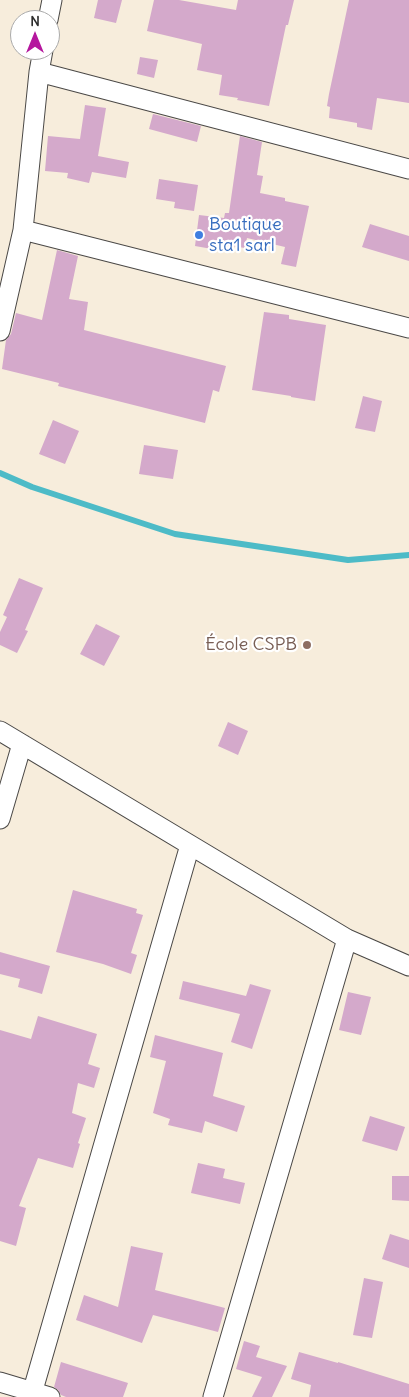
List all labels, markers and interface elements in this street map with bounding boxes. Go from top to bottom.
north arrow [10,10,60,60]
text: N [30,12,40,30]
place label: Boutique sta1 sarl [209,214,282,256]
marker: Boutique sta1 sarl [193,229,205,241]
place label: École CSPB [205,634,297,656]
marker: École CSPB [301,639,313,651]

